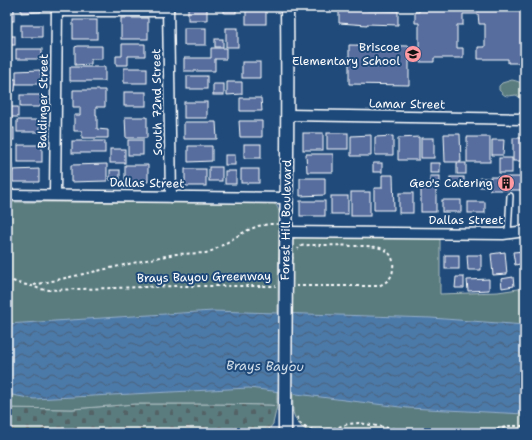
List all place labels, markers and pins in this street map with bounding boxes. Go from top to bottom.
place label: Briscoe Elementary School [292,39,400,69]
school or university icon: Briscoe Elementary School [403,44,423,64]
building icon: Geo's Catering [496,173,516,193]
place label: Geo's Catering [409,175,493,191]

